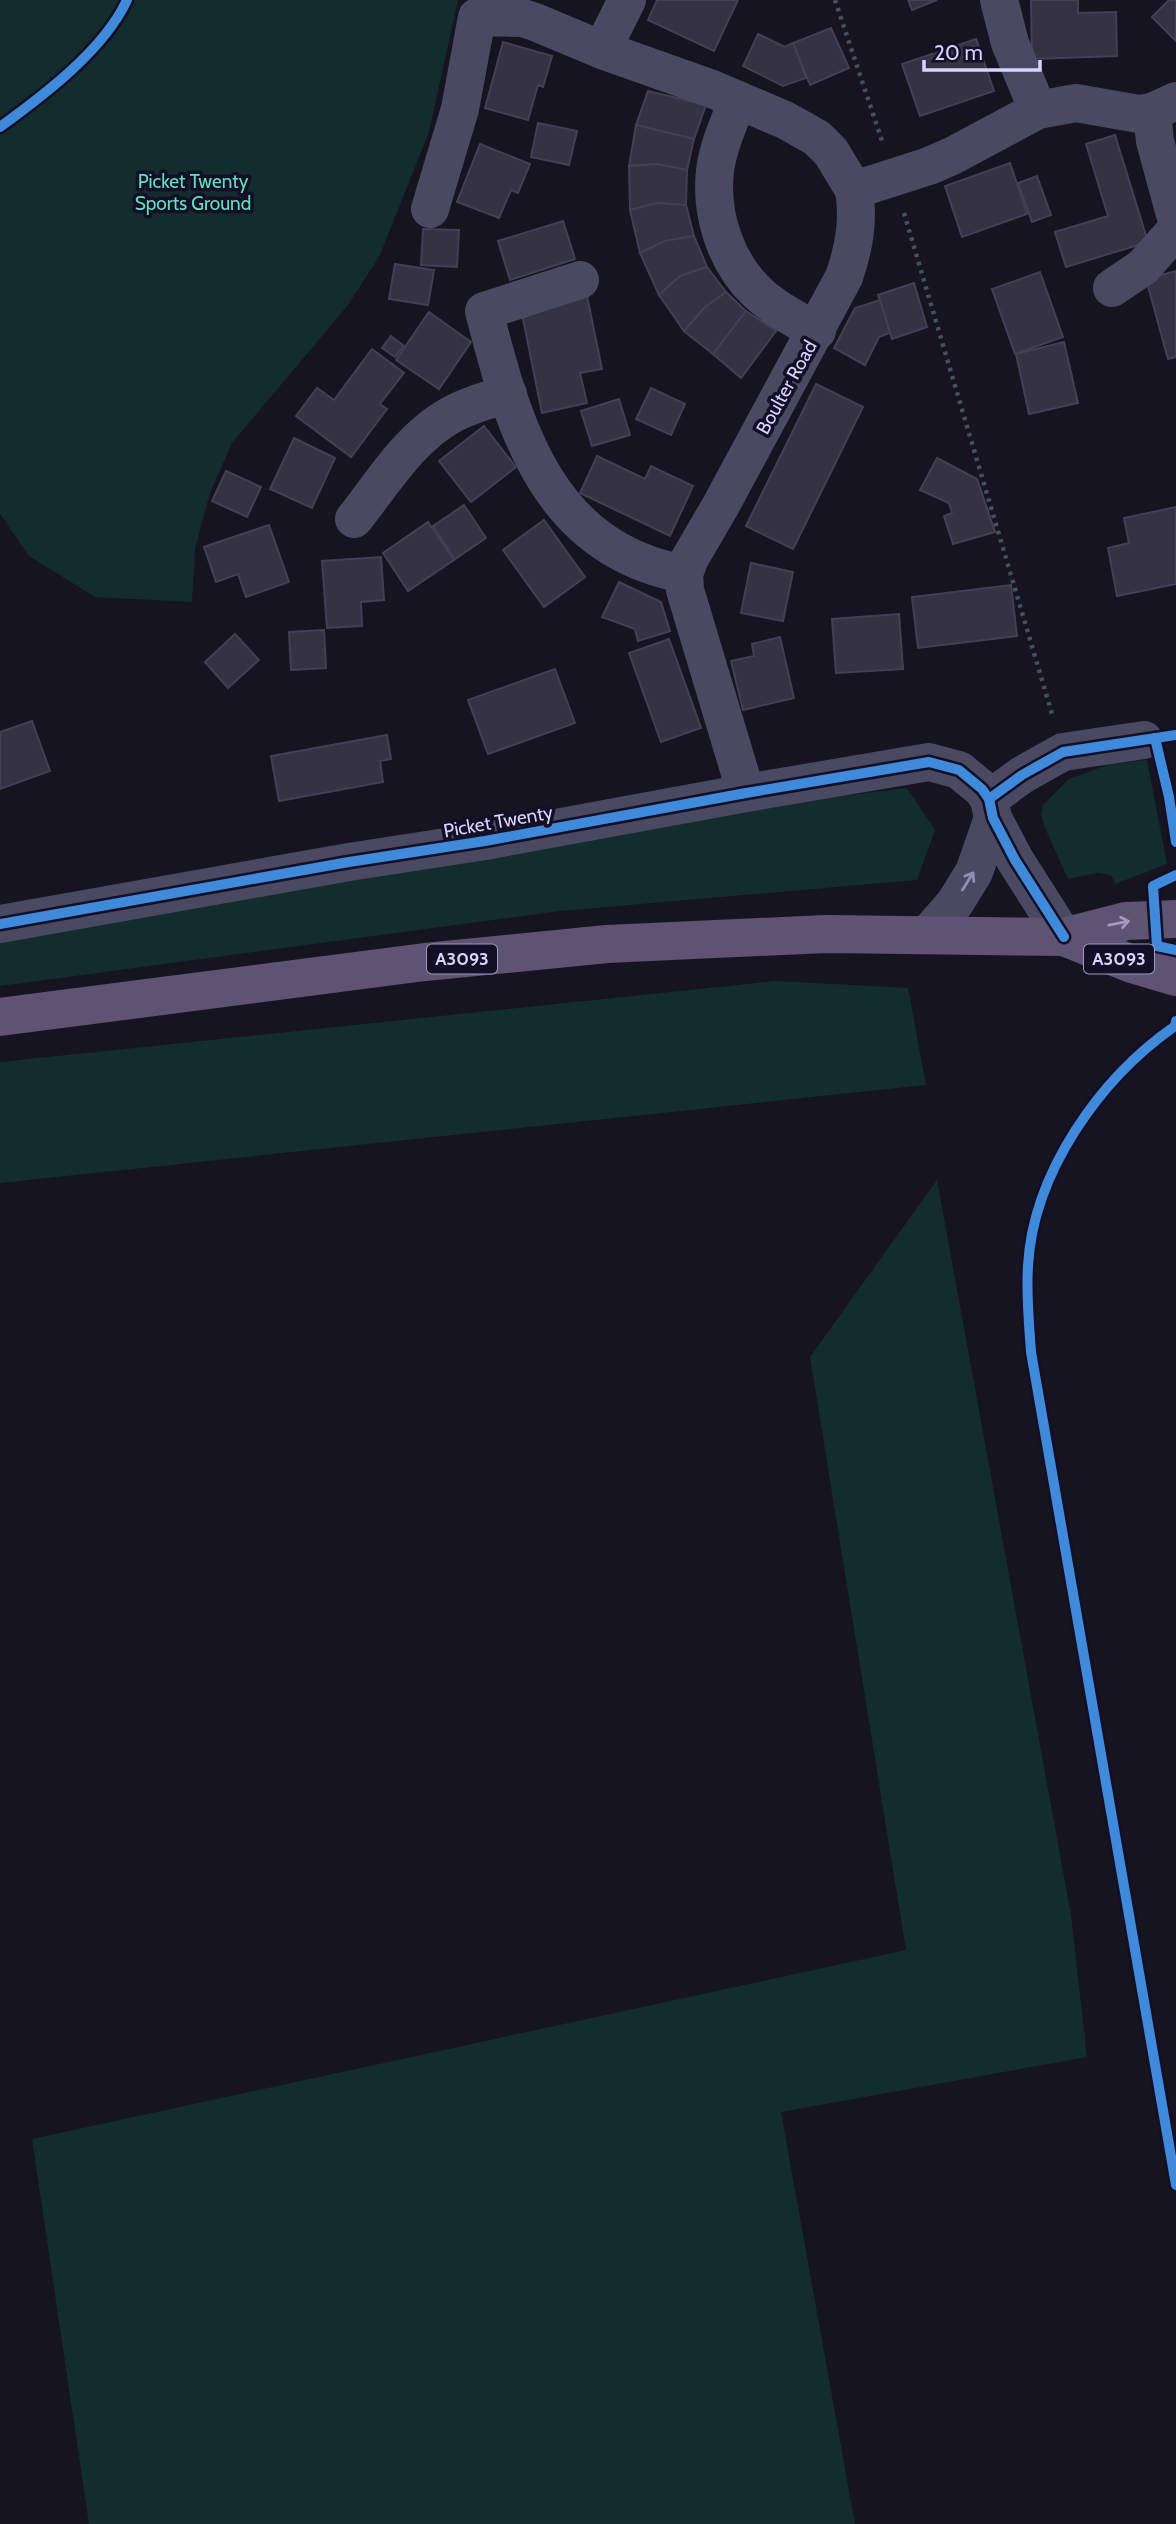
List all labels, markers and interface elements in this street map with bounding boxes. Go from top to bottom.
scale bar [924,28,1040,72]
text: 20 m [934,40,983,65]
park label: Picket Twenty Sports Ground [135,170,251,215]
street label: Boulter Road [751,336,822,438]
street label: Picket Twenty [442,801,555,842]
one-way arrow [962,872,976,892]
one-way arrow [1107,916,1130,930]
road number: A3093 [427,944,497,974]
road number: A3093 [1084,944,1154,974]

